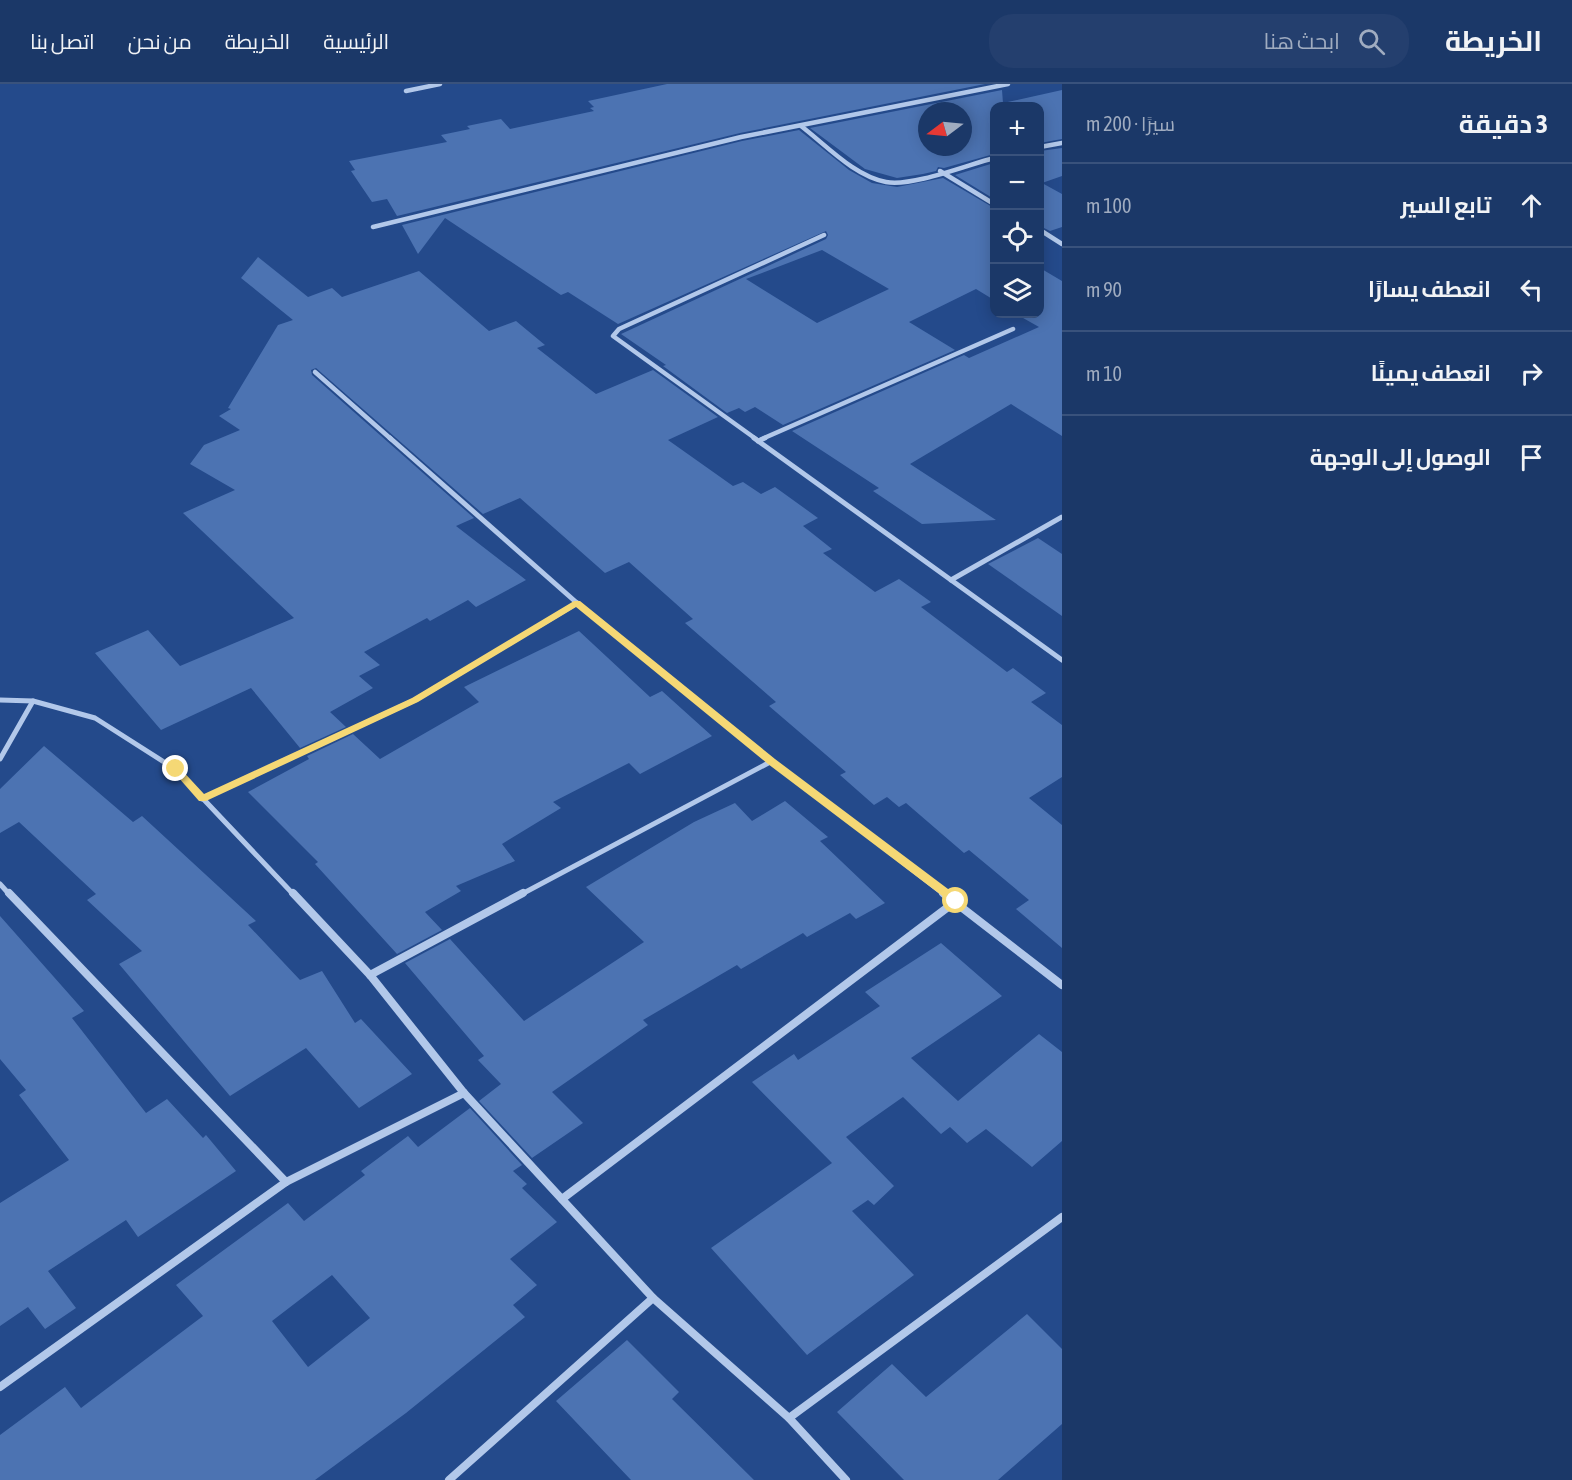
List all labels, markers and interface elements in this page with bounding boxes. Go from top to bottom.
search box [989,14,1409,68]
icon: search [1355,25,1388,58]
text: الخريطة [1445,25,1542,57]
text: ابحث هنا [1263,28,1340,54]
text: اتصل بنا [30,29,95,53]
text: من نحن [128,29,192,53]
text: الخريطة [225,29,290,53]
text: الرئيسية [323,29,389,53]
north arrow [918,102,972,156]
map controls [990,102,1044,318]
button: + [990,102,1044,156]
text: 3 دقيقة [1459,109,1548,139]
text: سيرًا · 200 m [1086,112,1175,135]
button: − [990,156,1044,210]
icon: ahead [1515,189,1548,222]
text: تابع السير [1401,192,1491,218]
text: 100 m [1086,194,1131,217]
button: locate [990,210,1044,264]
button: layers [990,264,1044,318]
icon: left [1515,273,1548,306]
text: انعطف يسارًا [1368,276,1491,302]
text: 90 m [1086,278,1122,301]
icon: right [1515,357,1548,390]
text: انعطف يمينًا [1371,360,1491,386]
text: 10 m [1086,362,1122,385]
icon: arrive [1515,441,1548,474]
text: الوصول إلى الوجهة [1310,444,1491,470]
route end [162,755,188,781]
route start [942,887,968,913]

